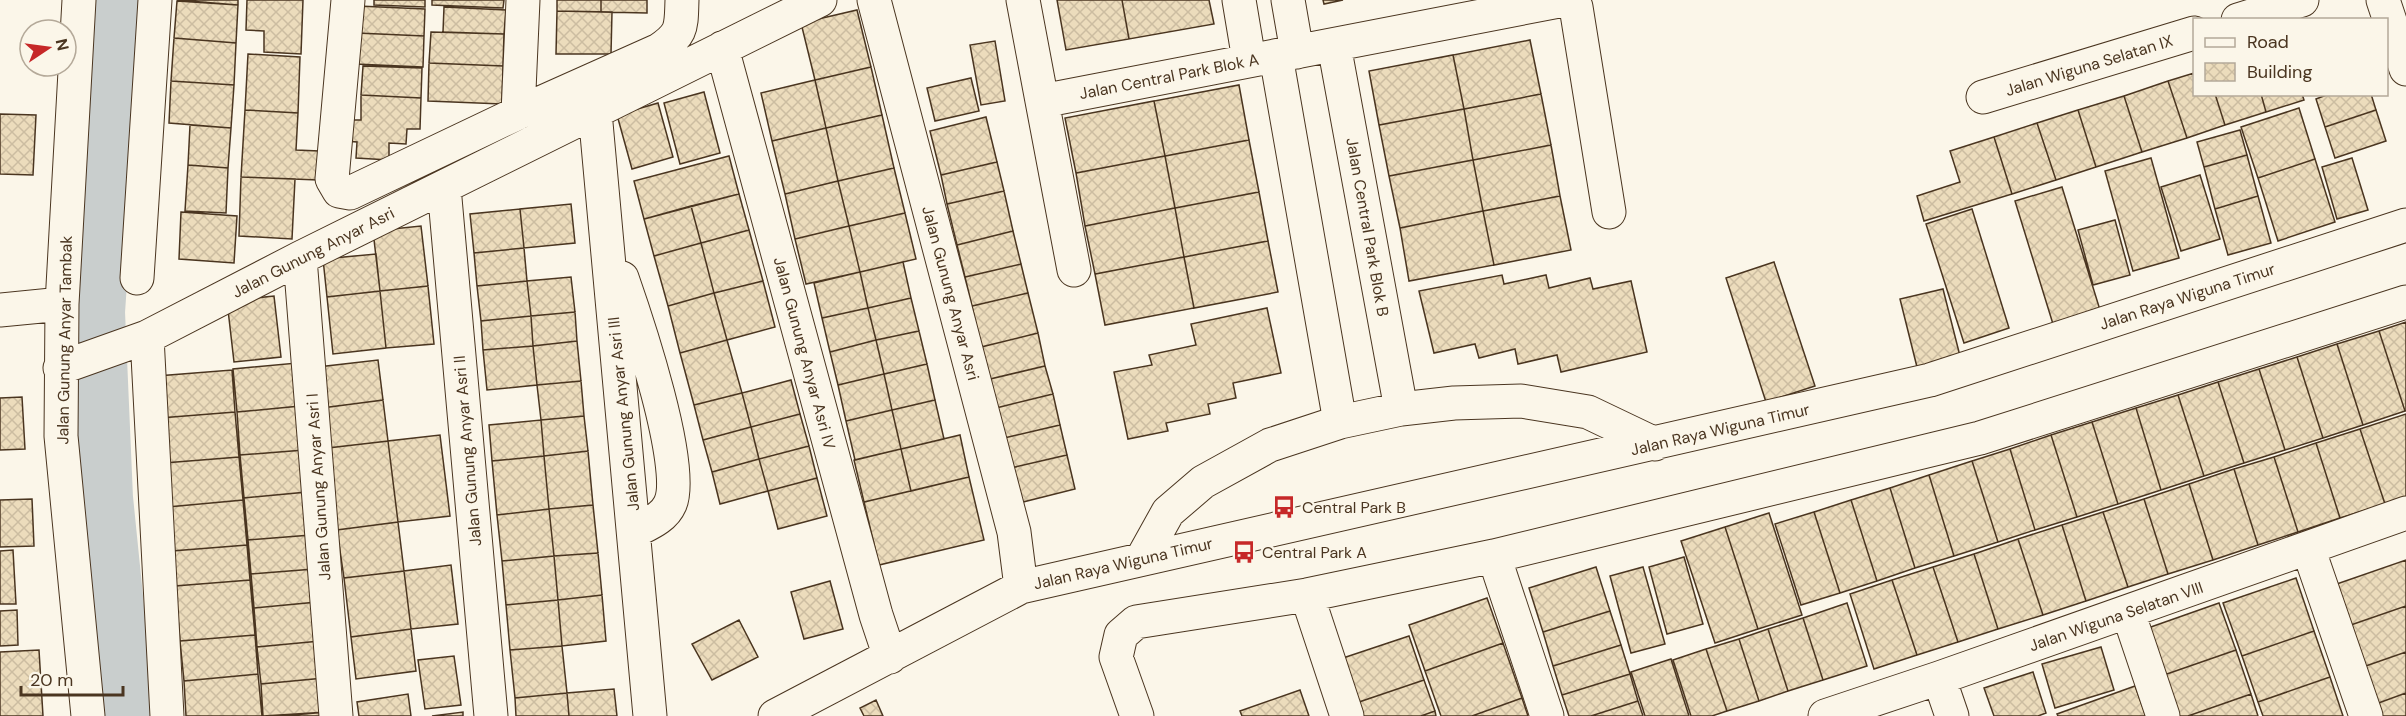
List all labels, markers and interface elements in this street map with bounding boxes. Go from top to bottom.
north arrow [18,18,78,78]
legend [2193,18,2388,96]
street label: Jalan Wiguna Selatan IX [2003,30,2176,101]
text: Road [2247,30,2289,54]
text: N [51,37,74,53]
street label: Jalan Central Park Blok A [1078,49,1261,104]
text: Building [2247,60,2312,84]
street label: Jalan Central Park Blok B [1341,136,1394,318]
street label: Jalan Gunung Anyar Asri [228,202,398,303]
street label: Jalan Gunung Anyar Asri [917,204,984,383]
street label: Jalan Gunung Anyar Tambak [52,235,77,445]
street label: Jalan Gunung Anyar Asri IV [769,255,840,452]
street label: Jalan Raya Wiguna Timur [2097,258,2278,335]
street label: Jalan Gunung Anyar Asri III [603,316,644,512]
street label: Jalan Gunung Anyar Asri II [449,355,486,547]
street label: Jalan Gunung Anyar Asri I [301,393,336,581]
street label: Jalan Raya Wiguna Timur [1628,399,1812,460]
bus stop icon: Central Park B [1271,494,1297,520]
place label: Central Park B [1302,497,1406,518]
street label: Jalan Raya Wiguna Timur [1031,533,1215,594]
bus stop icon: Central Park A [1231,539,1257,565]
place label: Central Park A [1262,542,1367,563]
street label: Jalan Wiguna Selatan VIII [2026,577,2206,656]
scale bar [21,659,123,697]
text: 20 m [30,668,73,692]

